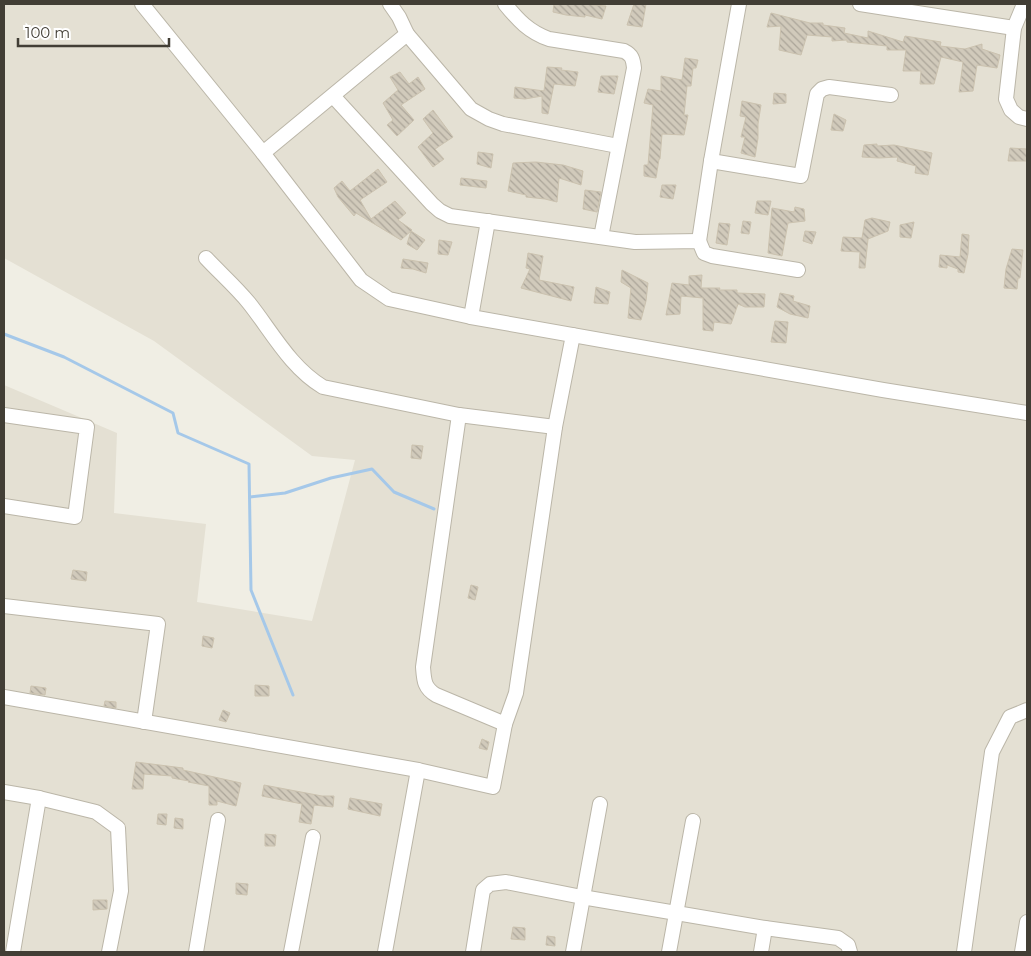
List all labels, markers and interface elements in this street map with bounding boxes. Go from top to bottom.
scale bar [18,15,169,47]
text: 100 m [25,23,70,42]

